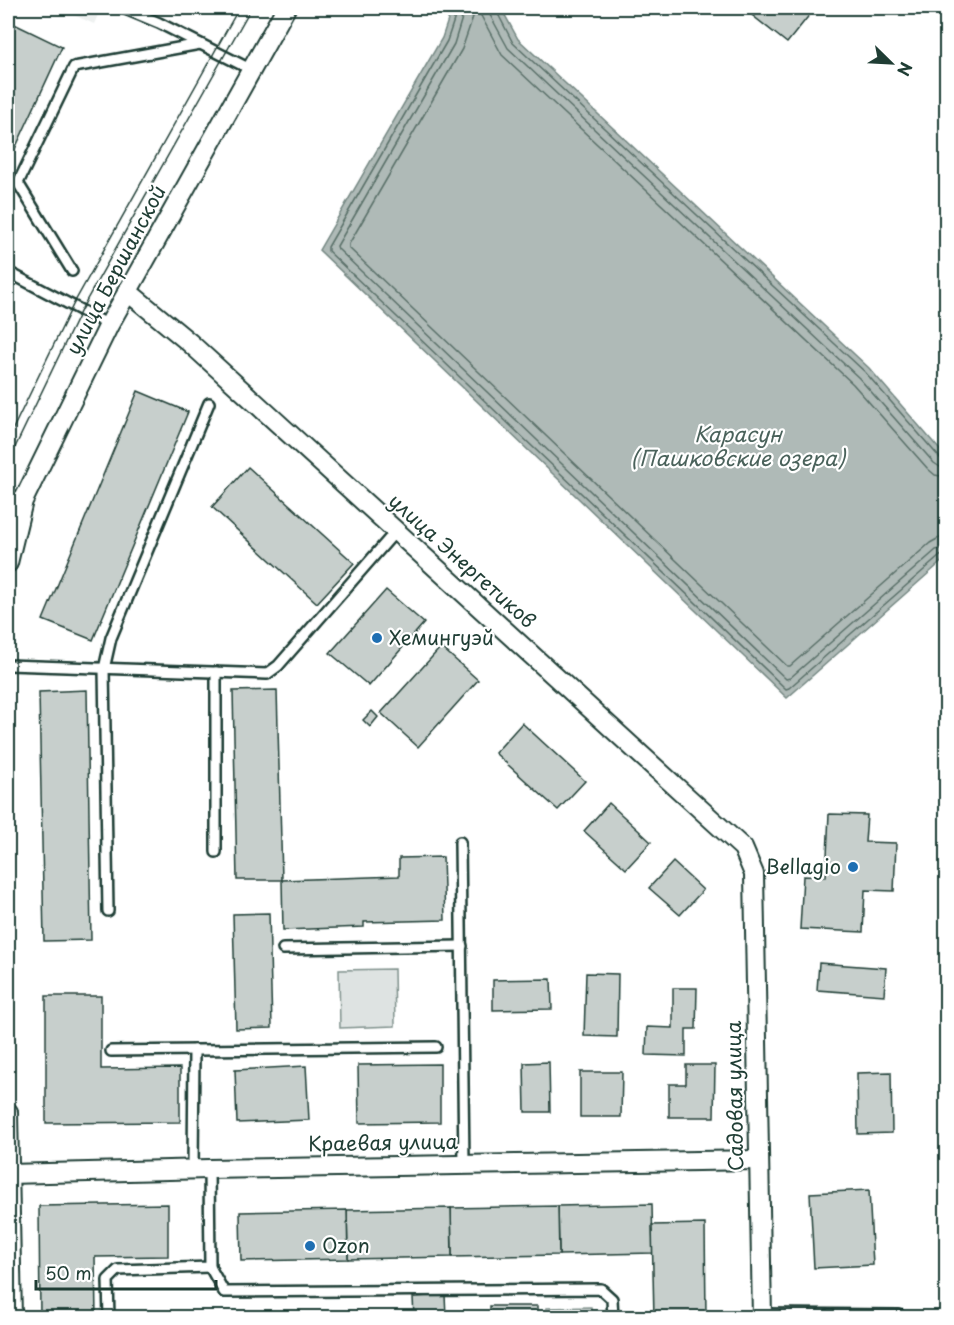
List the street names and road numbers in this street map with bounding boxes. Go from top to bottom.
street label: улица Бершанской [58,179,173,360]
street label: улица Энергетиков [382,486,543,635]
street label: Садовая улица [718,1020,750,1172]
street label: Краевая улица [308,1126,459,1158]

